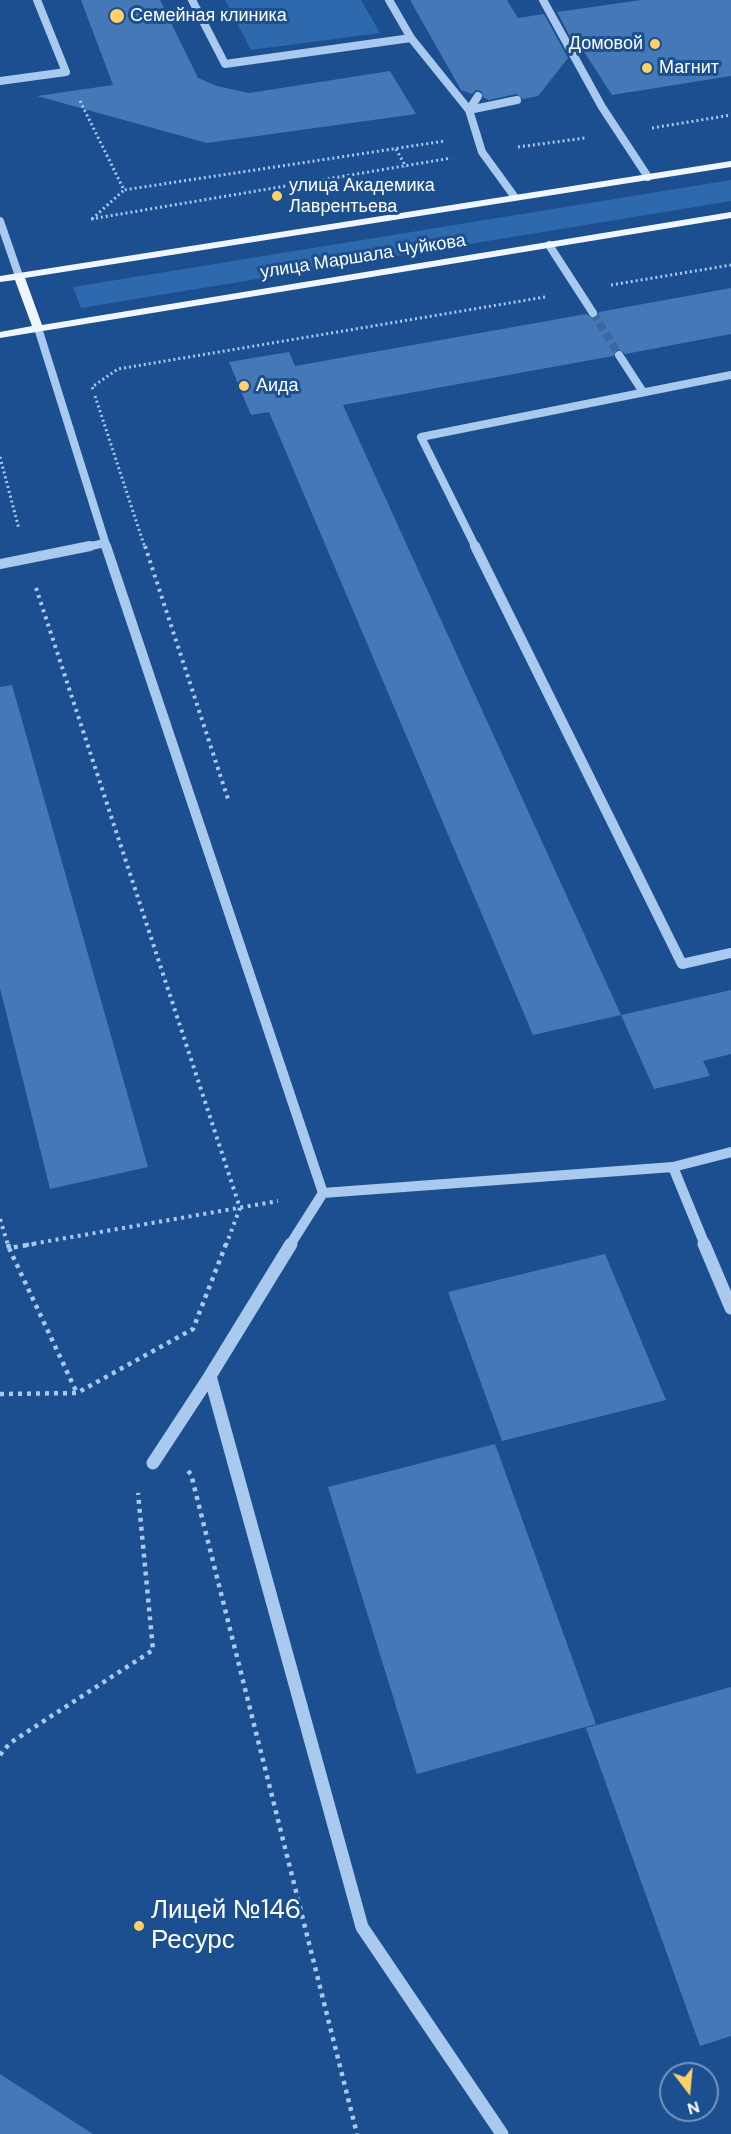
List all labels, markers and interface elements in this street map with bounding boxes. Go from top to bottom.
place label: Семейная клиника [130,5,287,27]
marker: Семейная клиника [108,7,126,25]
place label: Домовой [569,33,643,55]
marker: Домовой [648,37,662,51]
place label: Магнит [659,57,719,79]
marker: Магнит [640,61,654,75]
place label: улица Академика Лаврентьева [289,175,435,218]
marker: улица Академика Лаврентьева [270,189,284,203]
street label: улица Маршала Чуйкова [259,230,467,284]
place label: Аида [256,375,299,397]
marker: Аида [237,379,251,393]
place label: Лицей №146 Ресурс [151,1895,301,1956]
marker: Лицей №146 Ресурс [132,1919,146,1933]
north arrow [659,2062,719,2122]
text: N [685,2096,702,2120]

